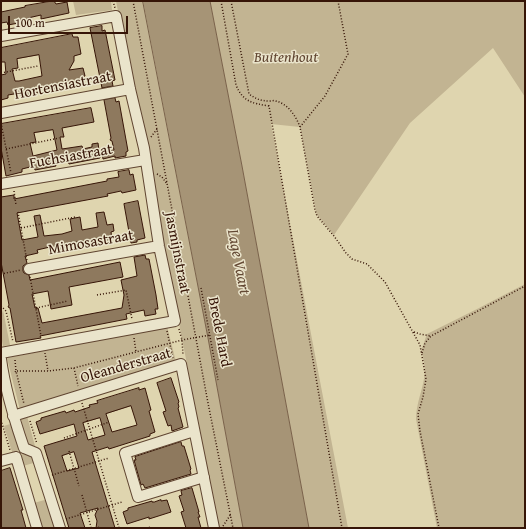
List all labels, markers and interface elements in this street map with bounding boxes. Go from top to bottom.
scale bar [10,8,130,34]
text: 100 m [15,14,45,31]
park label: Buitenhout [254,49,318,67]
street label: Hortensiastraat [13,68,113,104]
street label: Fuchsiastraat [28,141,114,173]
street label: Jasmijnstraat [160,210,194,296]
street label: Mimosastraat [47,227,135,259]
water label: Lage Vaart [222,228,254,296]
street label: Brede Hard [203,295,235,369]
street label: Oleanderstraat [78,344,174,388]

